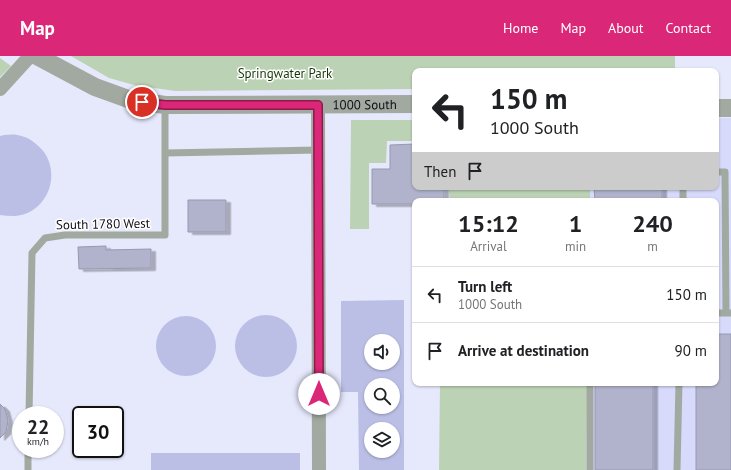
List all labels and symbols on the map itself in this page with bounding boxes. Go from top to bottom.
park label: Springwater Park [238,65,333,82]
pin [125,85,159,119]
street label: 1000 South [332,96,397,113]
street label: South 1780 West [56,215,151,233]
position arrow [298,373,340,415]
speed limit sign: 30 [72,406,124,458]

